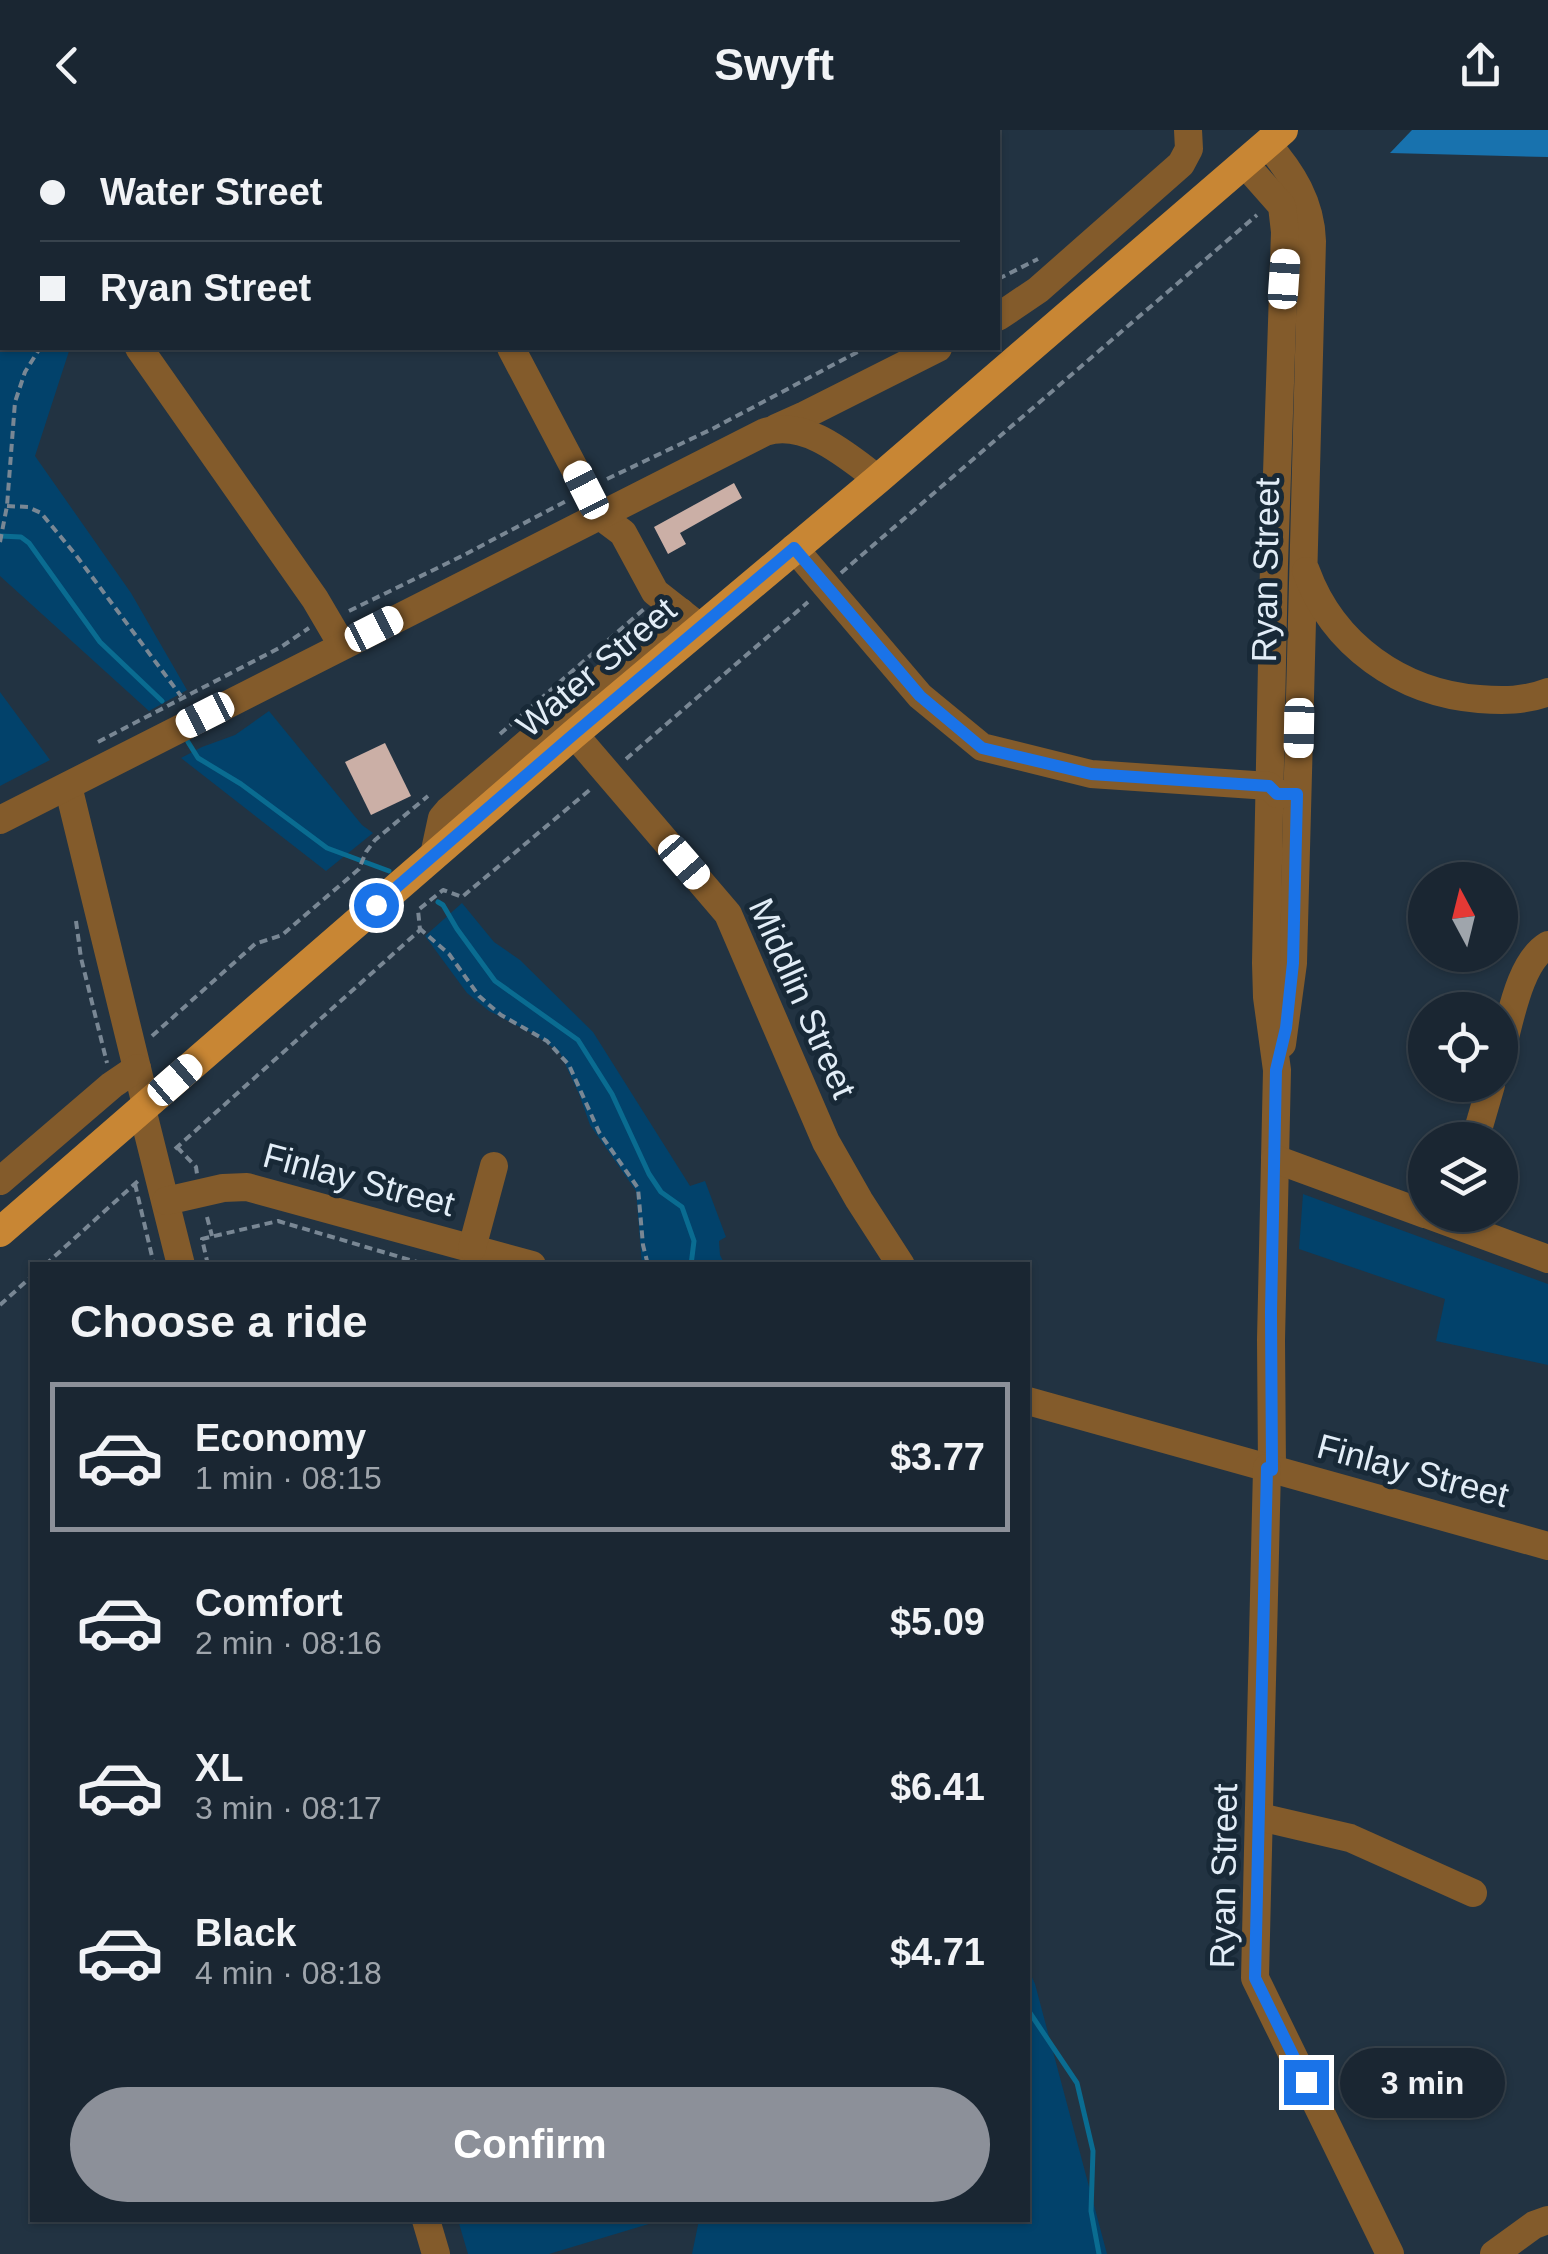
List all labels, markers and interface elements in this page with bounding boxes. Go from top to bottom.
icon: back [40,38,95,93]
icon: share [1453,38,1508,93]
text: Swyft [714,39,834,90]
text: Water Street [100,171,322,213]
car [1267,248,1301,310]
text: Ryan Street [100,267,311,309]
car [559,456,613,524]
street label: Ryan Street [1244,477,1286,663]
street label: Water Street [509,589,683,745]
car [340,602,408,656]
car [171,688,239,742]
car [1283,698,1315,758]
car [653,830,715,894]
north arrow [1408,862,1518,972]
map controls [1408,862,1518,1232]
route start [354,883,399,928]
street label: Middlin Street [742,892,864,1104]
button: locate [1408,992,1518,1102]
car [143,1049,207,1111]
button: layers [1408,1122,1518,1232]
street label: Finlay Street [259,1135,459,1223]
text: Choose a ride [70,1296,368,1347]
icon: car [75,1412,165,1502]
text: Economy [195,1417,366,1459]
street label: Finlay Street [1313,1426,1513,1514]
text: $3.77 [890,1436,985,1478]
text: 1 min · 08:15 [195,1460,382,1496]
icon: car [75,1577,165,1667]
text: Comfort [195,1582,343,1624]
text: $5.09 [890,1601,985,1643]
text: 2 min · 08:16 [195,1625,382,1661]
icon: car [75,1742,165,1832]
text: XL [195,1747,244,1789]
text: $6.41 [890,1766,985,1808]
street label: Ryan Street [1202,1783,1244,1969]
text: 3 min · 08:17 [195,1790,382,1826]
icon: car [75,1907,165,1997]
text: Black [195,1912,296,1954]
text: $4.71 [890,1931,985,1973]
text: 4 min · 08:18 [195,1955,382,1991]
callout: 3 min [1341,2047,1506,2117]
route end [1284,2060,1329,2105]
text: 3 min [1381,2065,1464,2101]
button: Confirm [70,2087,990,2202]

